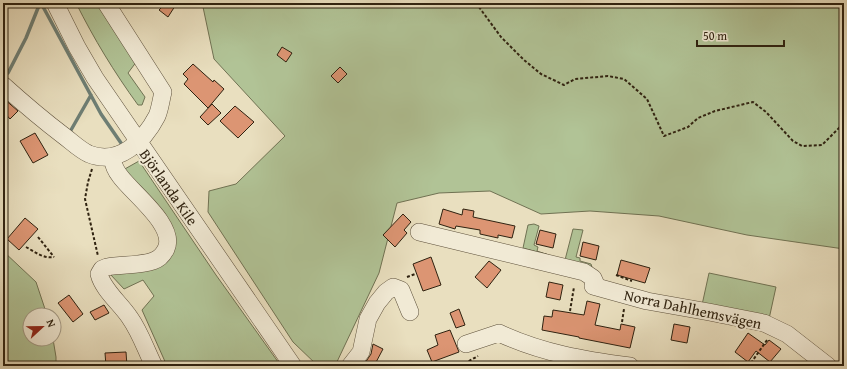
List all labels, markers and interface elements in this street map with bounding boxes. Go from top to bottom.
scale bar [697,22,784,48]
text: 50 m [703,27,727,44]
street label: Björlanda Kile [135,145,203,229]
street label: Norra Dahlhemsvägen [622,284,764,334]
north arrow [22,307,62,347]
text: N [42,317,60,330]

